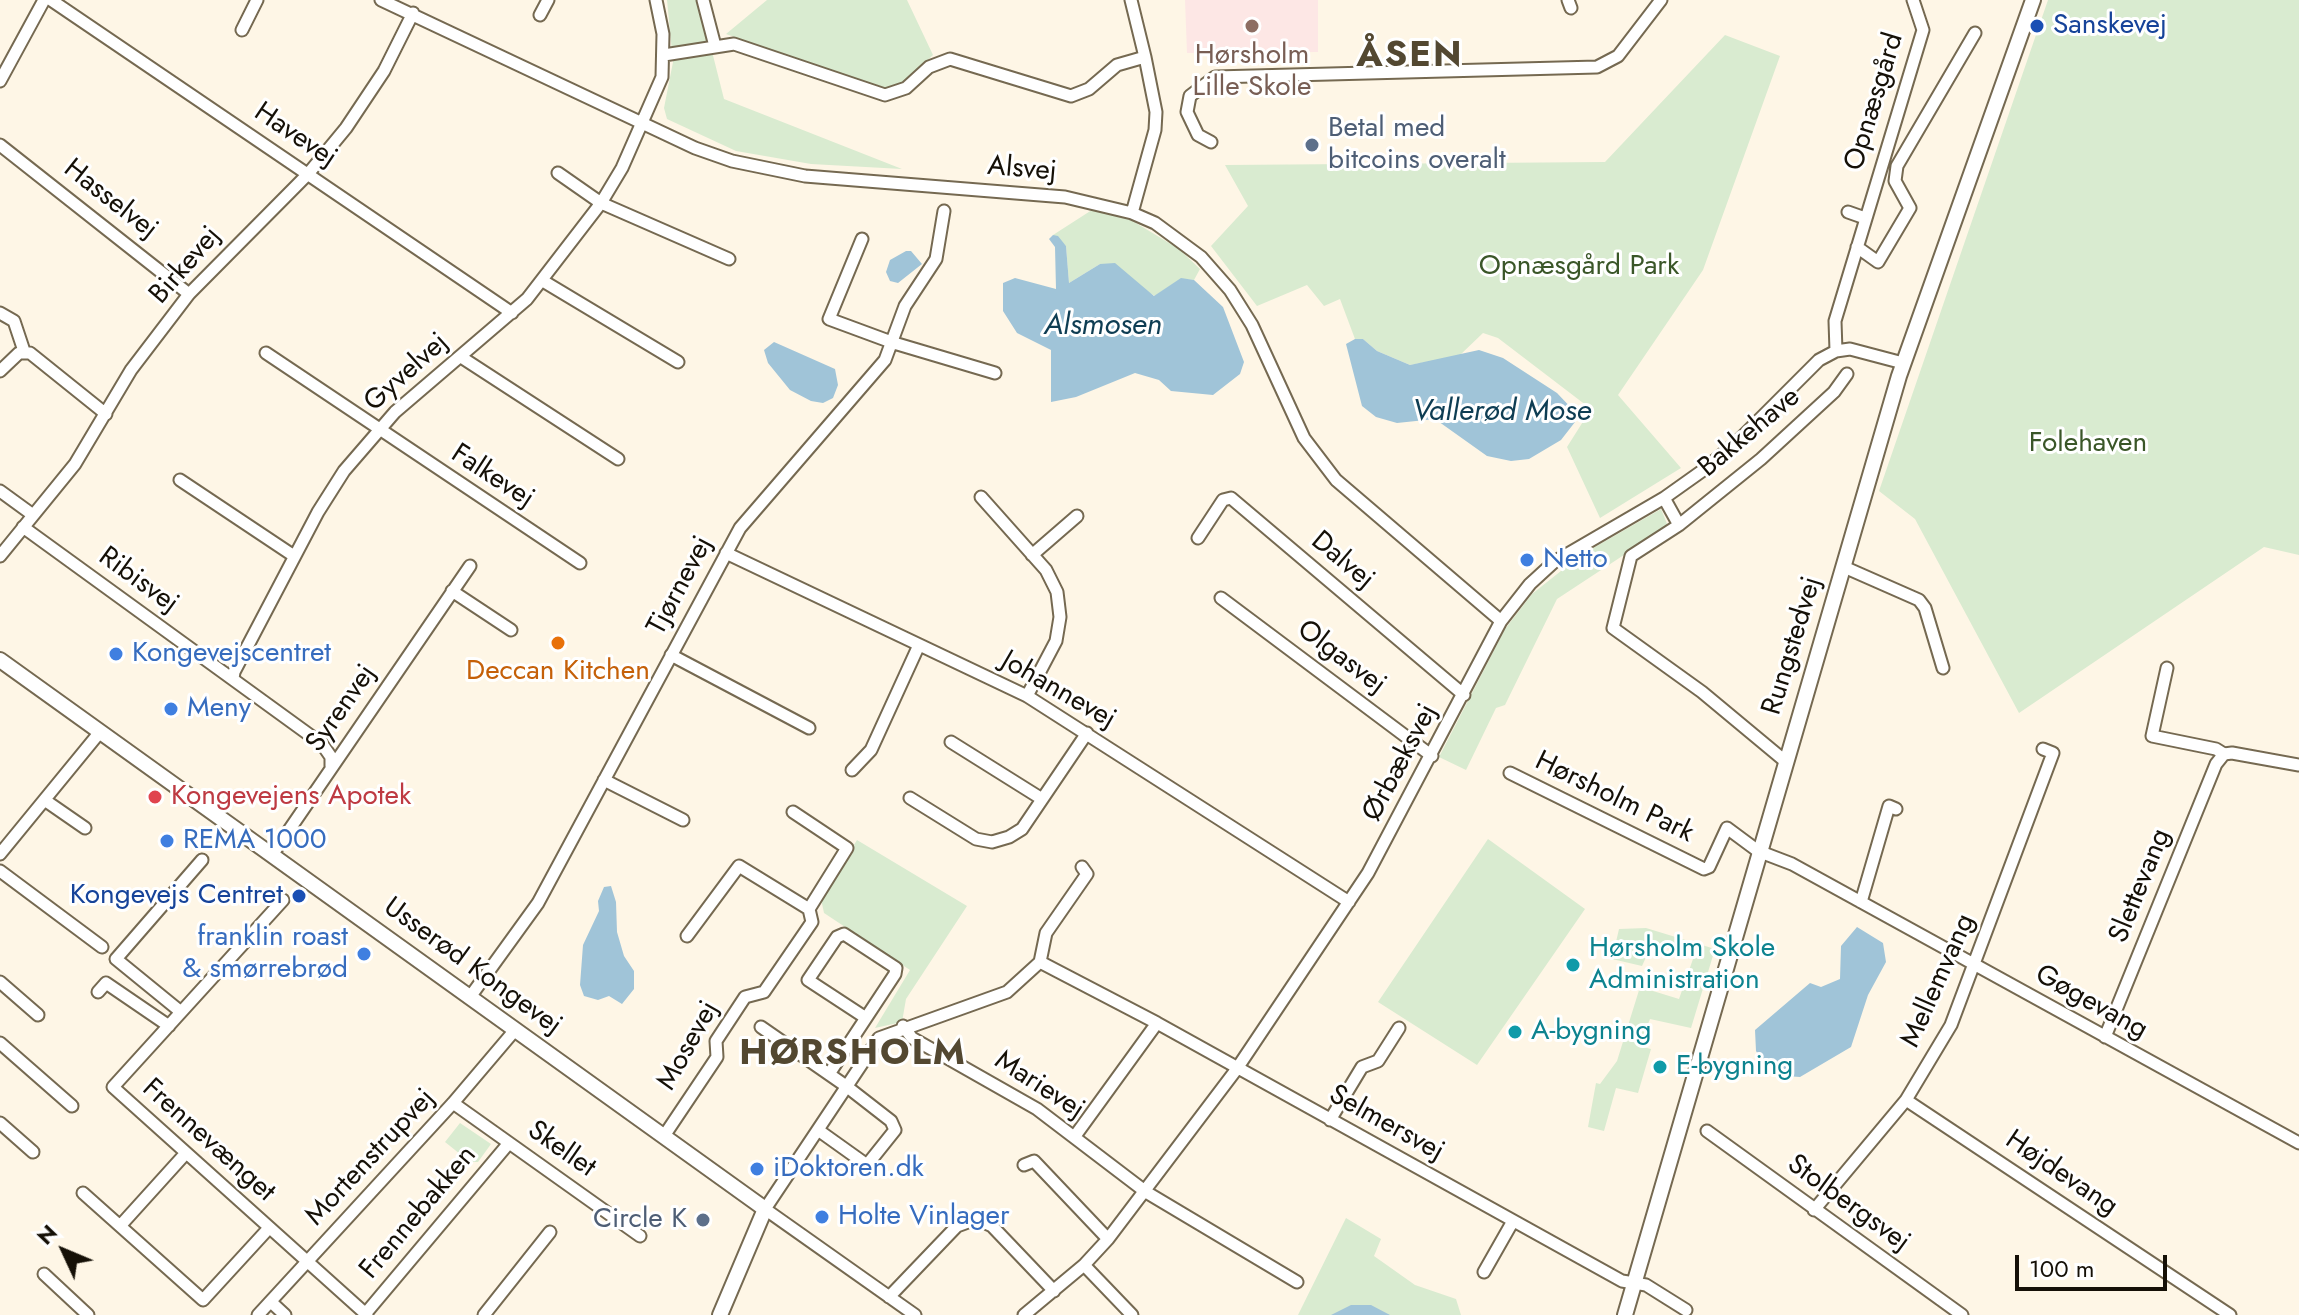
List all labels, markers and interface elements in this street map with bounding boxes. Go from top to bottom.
place label: Sanskevej [2053,9,2167,43]
marker: Hørsholm Lille Skole [1243,17,1261,35]
marker: Sanskevej [2028,17,2046,35]
street label: Opnæsgård [1838,29,1912,175]
district label: ÅSEN [1356,35,1464,79]
place label: Hørsholm Lille Skole [1193,39,1311,105]
street label: Havevej [247,96,343,176]
place label: Betal med bitcoins overalt [1328,112,1506,178]
marker: Betal med bitcoins overalt [1303,136,1321,154]
street label: Alsvej [986,150,1058,190]
street label: Hasselvej [56,153,164,247]
street label: Birkevej [143,220,229,312]
park label: Opnæsgård Park [1479,250,1679,284]
water label: Alsmosen [1044,309,1162,345]
street label: Gyvelvej [358,327,456,419]
street label: Bakkehave [1692,381,1808,485]
water label: Vallerød Mose [1413,395,1591,431]
park label: Folehaven [2029,427,2147,461]
street label: Falkevej [444,438,540,516]
street label: Dalvej [1304,525,1380,597]
street label: Tjørnevej [641,531,721,641]
street label: Ribisvej [91,541,185,621]
place label: Netto [1543,543,1608,577]
marker: Netto [1518,551,1536,569]
street label: Rungstedvej [1756,573,1830,719]
street label: Olgasvej [1290,614,1392,702]
marker: Deccan Kitchen [549,634,567,652]
place label: Kongevejscentret [132,637,331,671]
marker: Kongevejscentret [107,645,125,663]
street label: Johannevej [995,645,1121,737]
place label: Deccan Kitchen [466,655,650,689]
street label: Syrenvej [300,659,384,759]
place label: Meny [187,692,251,726]
street label: Ørbæksvej [1356,699,1446,827]
marker: Meny [162,700,180,718]
street label: Hørsholm Park [1529,745,1699,851]
place label: Kongevejens Apotek [171,780,411,814]
marker: Kongevejens Apotek [146,788,164,806]
place label: REMA 1000 [183,824,327,858]
street label: Slettevang [2103,824,2179,948]
marker: REMA 1000 [158,832,176,850]
place label: Kongevejs Centret [70,879,283,913]
marker: Kongevejs Centret [290,887,308,905]
street label: Usserød Kongevej [376,891,568,1043]
street label: Mellemvang [1895,909,1983,1053]
place label: franklin roast & smørrebrød [182,921,348,987]
place label: Hørsholm Skole Administration [1589,932,1775,998]
marker: franklin roast & smørrebrød [355,945,373,963]
marker: Hørsholm Skole Administration [1564,956,1582,974]
street label: Gøgevang [2029,958,2153,1048]
street label: Mosevej [651,996,727,1096]
place label: A-bygning [1531,1015,1651,1049]
marker: A-bygning [1506,1023,1524,1041]
district label: HØRSHOLM [739,1033,967,1077]
street label: Marievej [988,1045,1090,1127]
place label: E-bygning [1676,1050,1793,1084]
marker: E-bygning [1651,1058,1669,1076]
street label: Frennevænget [134,1072,282,1210]
street label: Selmersvej [1323,1079,1449,1169]
street label: Mortenstrupvej [299,1083,443,1233]
street label: Skellet [520,1115,602,1185]
street label: Højdevang [1998,1124,2124,1224]
street label: Frennebakken [354,1140,484,1286]
street label: Stolbergsvej [1780,1148,1916,1260]
place label: iDoktoren.dk [773,1152,924,1186]
marker: iDoktoren.dk [748,1160,766,1178]
place label: Holte Vinlager [838,1200,1010,1234]
place label: Circle K [593,1203,687,1237]
marker: Holte Vinlager [813,1208,831,1226]
north arrow [24,1211,104,1291]
marker: Circle K [694,1211,712,1229]
text: N [29,1217,64,1252]
scale bar [2019,1239,2171,1289]
text: 100 m [2029,1251,2095,1286]

